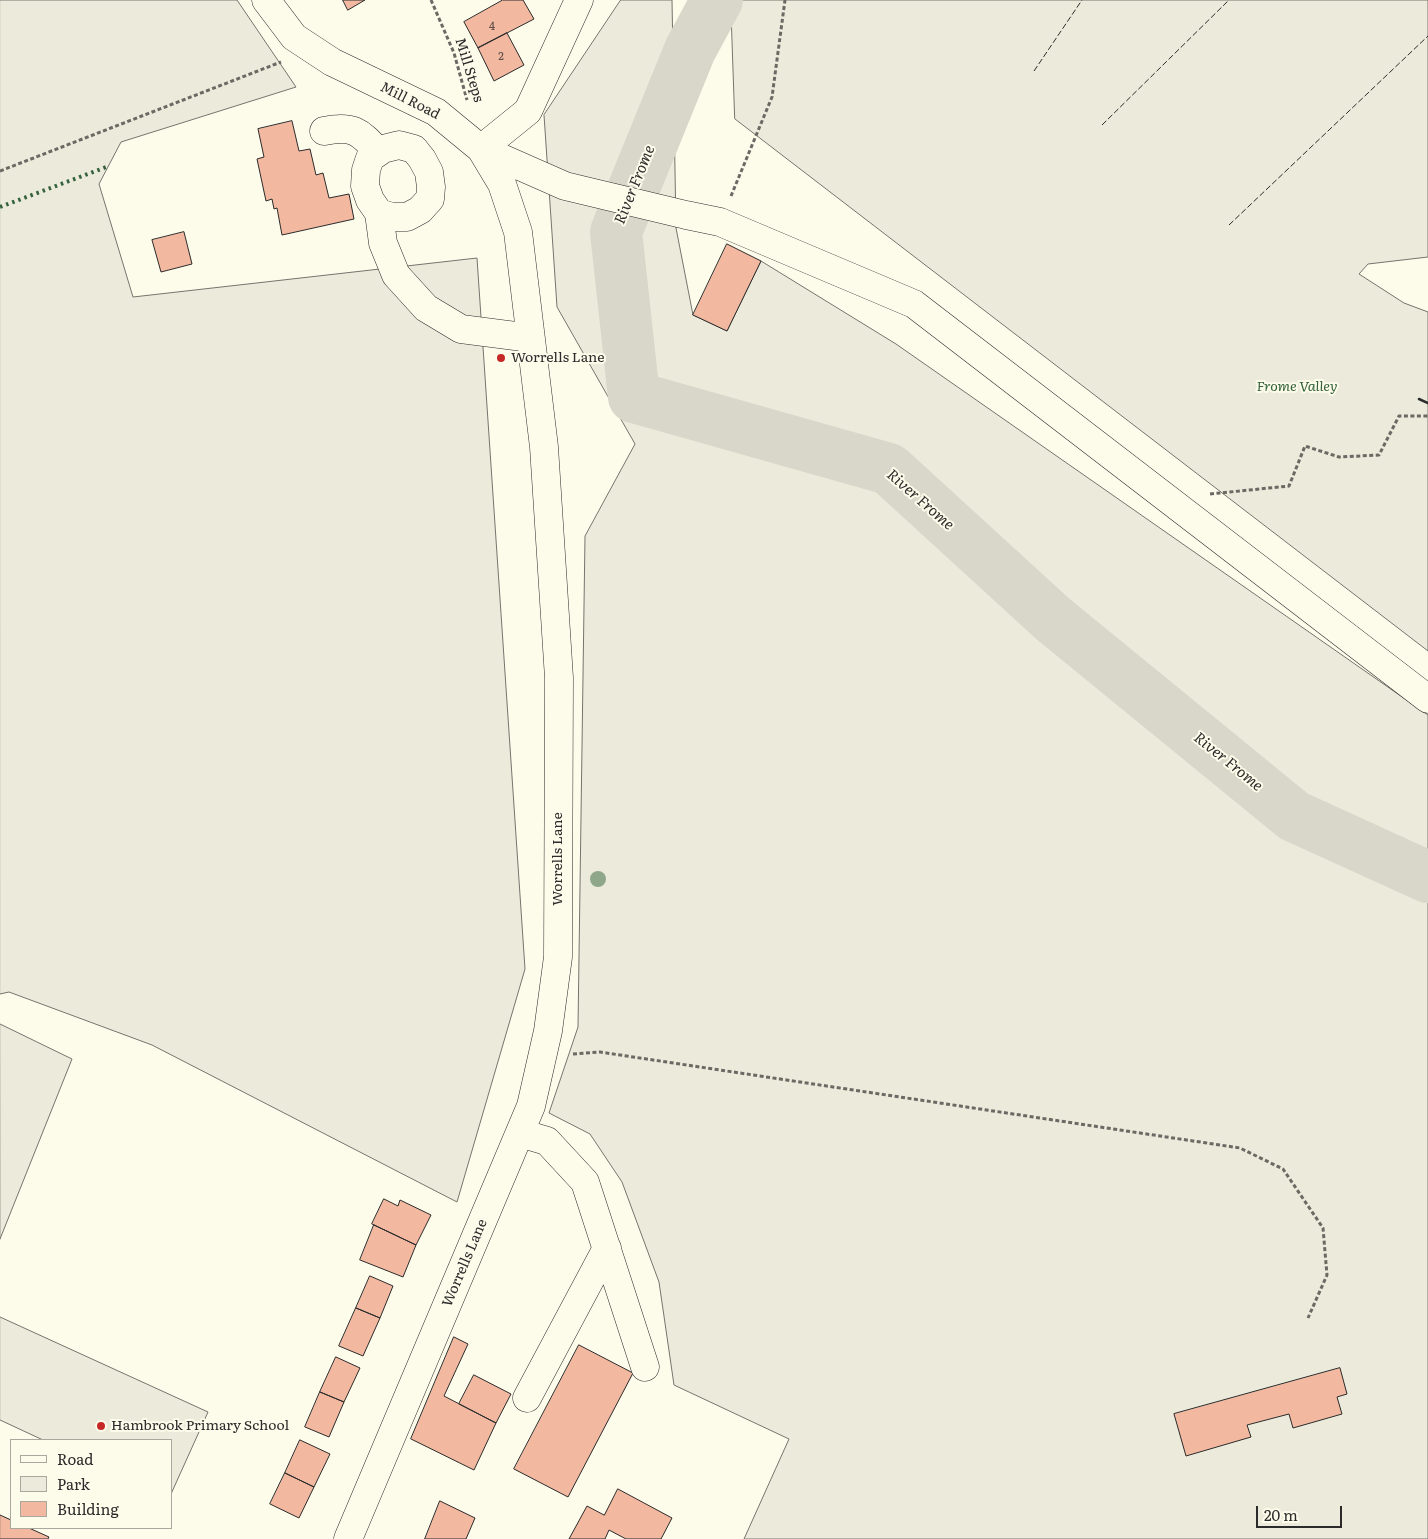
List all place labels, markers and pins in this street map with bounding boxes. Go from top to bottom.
place label: Worrells Lane [511,350,605,366]
marker: Worrells Lane [495,352,507,364]
place label: Hambrook Primary School [111,1418,289,1434]
marker: Hambrook Primary School [95,1420,107,1432]

